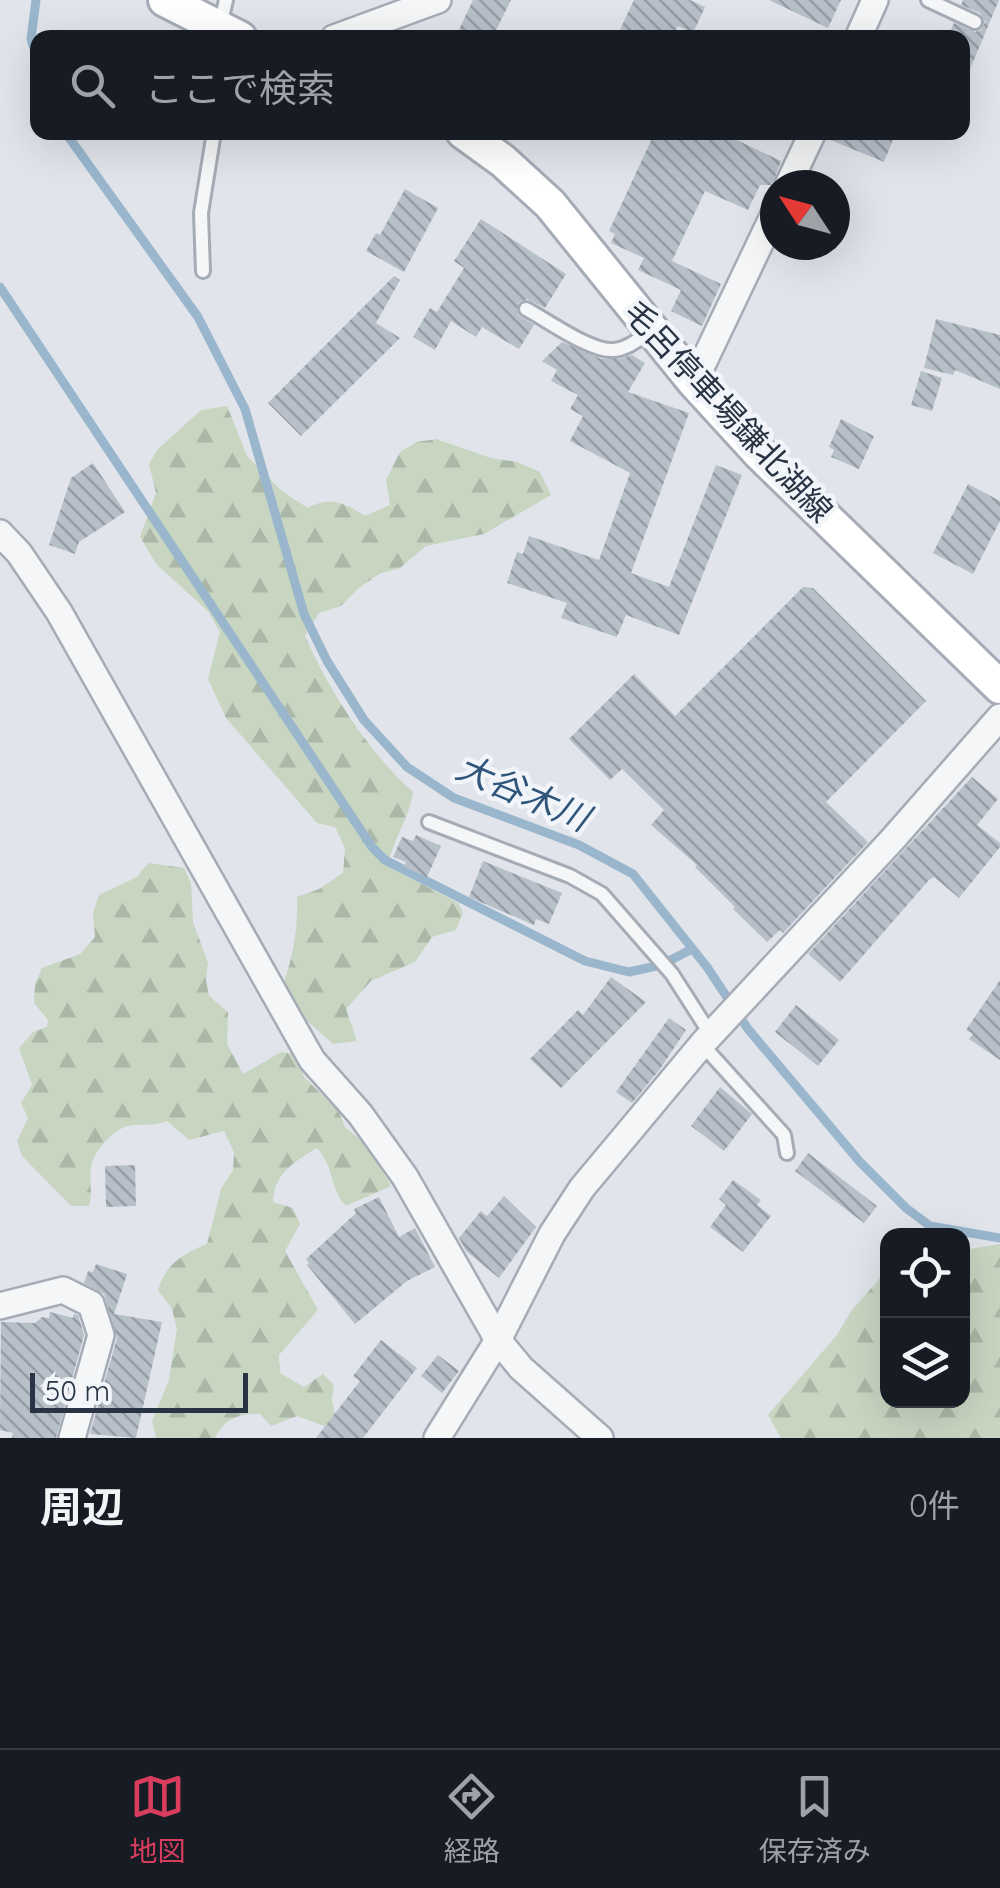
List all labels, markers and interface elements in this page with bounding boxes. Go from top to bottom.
search box [30,30,970,140]
icon: search [65,58,120,113]
text: ここで検索 [145,64,335,112]
north arrow [760,170,850,260]
street label: 毛呂停車場鎌北湖線 [616,292,842,530]
water label: 大谷木川 [450,744,600,841]
map controls [880,1228,970,1408]
button: locate [880,1228,970,1318]
button: layers [880,1318,970,1408]
scale bar [30,1368,248,1412]
text: 50 m [45,1373,110,1408]
text: 周辺 [40,1480,124,1533]
text: 0件 [909,1485,960,1525]
tab: 地図 [129,1769,185,1869]
tab: 経路 [444,1769,500,1869]
tab: 保存済み [759,1769,871,1869]

